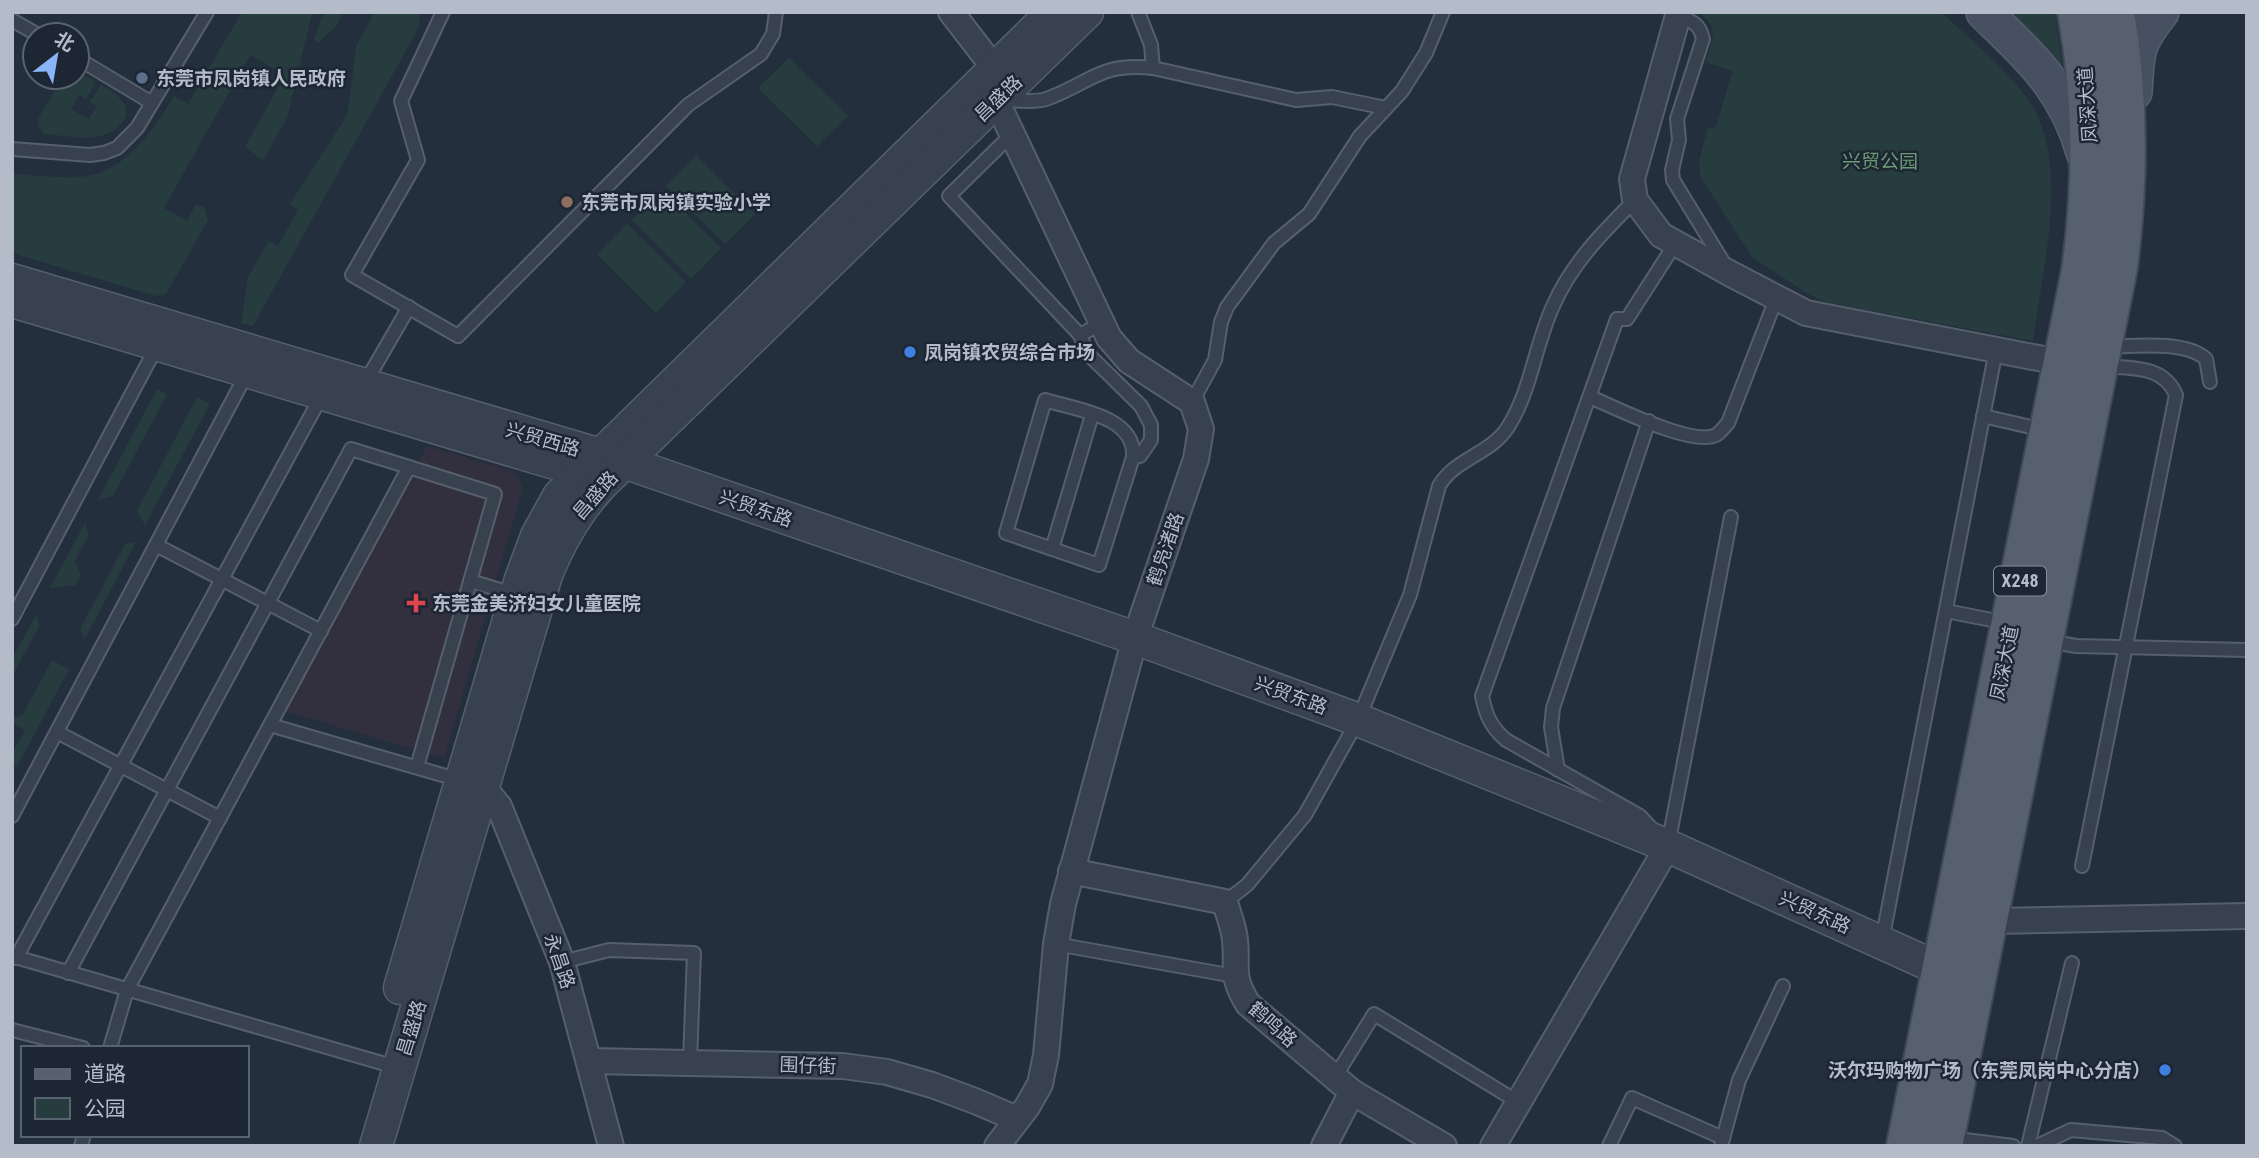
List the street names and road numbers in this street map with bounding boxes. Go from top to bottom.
street label: 凤深大道 [2073,66,2102,144]
street label: 昌盛路 [970,70,1027,126]
street label: 兴贸西路 [503,418,583,461]
street label: 昌盛路 [568,466,623,524]
street label: 兴贸东路 [716,485,796,532]
street label: 鹤凫渚路 [1142,509,1189,589]
road number: X248 [1994,566,2046,596]
street label: 凤深大道 [1986,624,2023,703]
street label: 兴贸东路 [1251,672,1330,719]
street label: 兴贸东路 [1775,886,1854,938]
street label: 永昌路 [539,930,580,992]
street label: 鹤鸣路 [1244,997,1302,1052]
street label: 昌盛路 [392,998,431,1059]
street label: 围仔街 [779,1053,837,1078]

